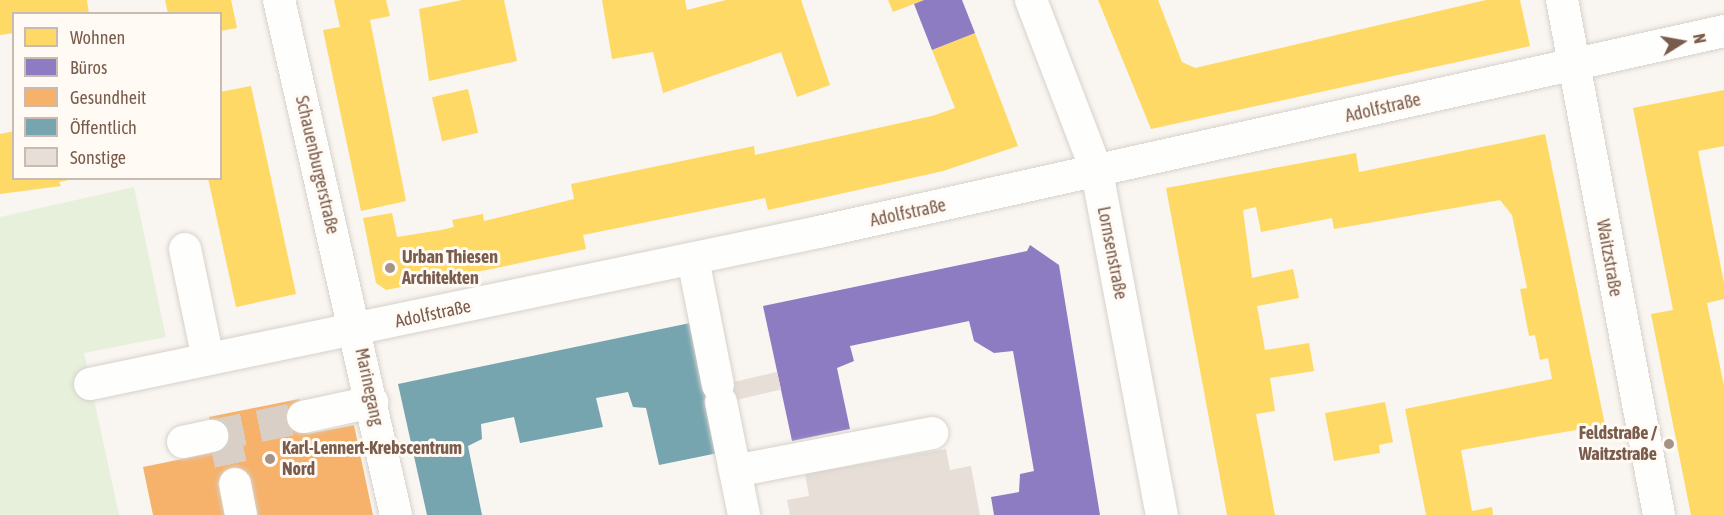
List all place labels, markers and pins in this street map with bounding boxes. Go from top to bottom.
place label: Urban Thiesen Architekten [402,247,498,290]
marker: Urban Thiesen Architekten [383,261,397,275]
place label: Feldstraße / Waitzstraße [1579,423,1657,466]
marker: Feldstraße / Waitzstraße [1662,437,1676,451]
place label: Karl-Lennert-Krebscentrum Nord [282,438,462,480]
marker: Karl-Lennert-Krebscentrum Nord [263,452,277,466]

